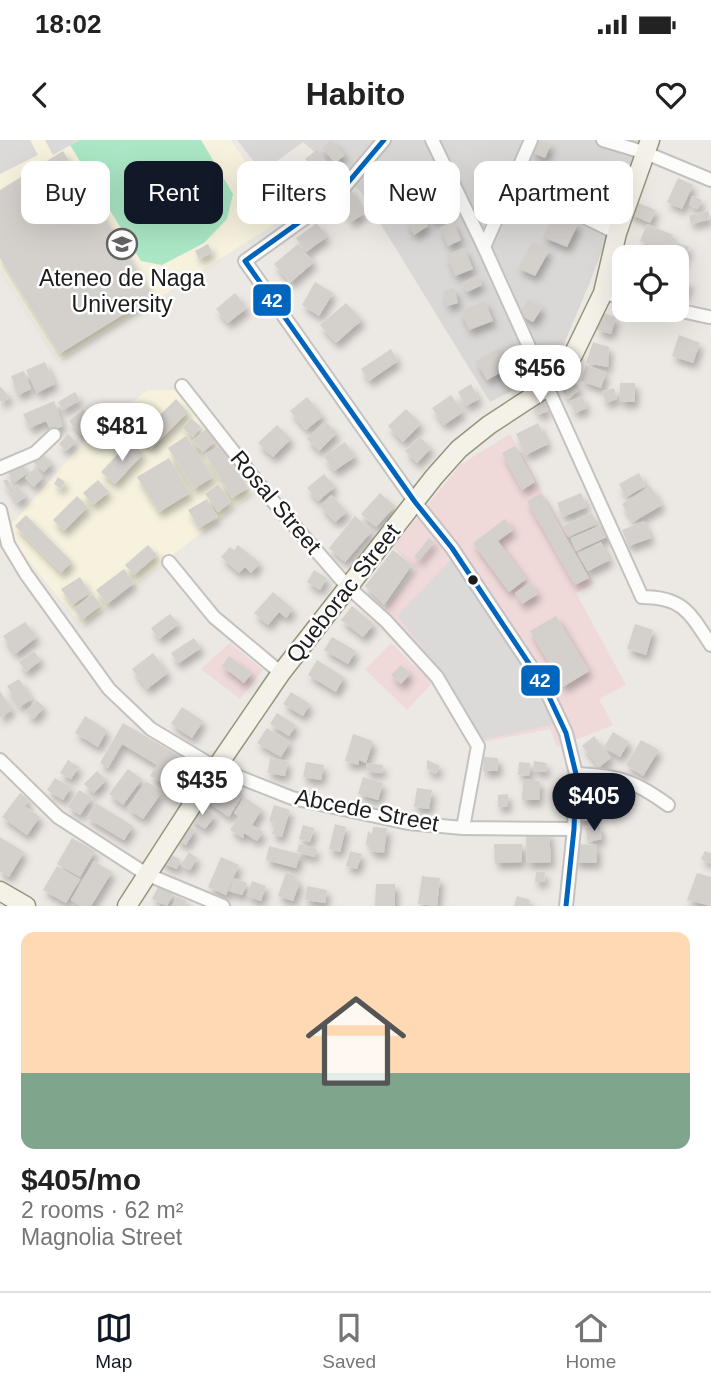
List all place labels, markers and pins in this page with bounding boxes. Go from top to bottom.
school or university icon: Ateneo de Naga University [105,227,139,261]
place label: Ateneo de Naga University [39,265,205,317]
pin: $456 [499,345,581,405]
pin: $481 [81,404,163,463]
unlabelled marker [466,573,480,587]
pin: $435 [161,758,243,817]
pin: $405 [553,774,635,833]

